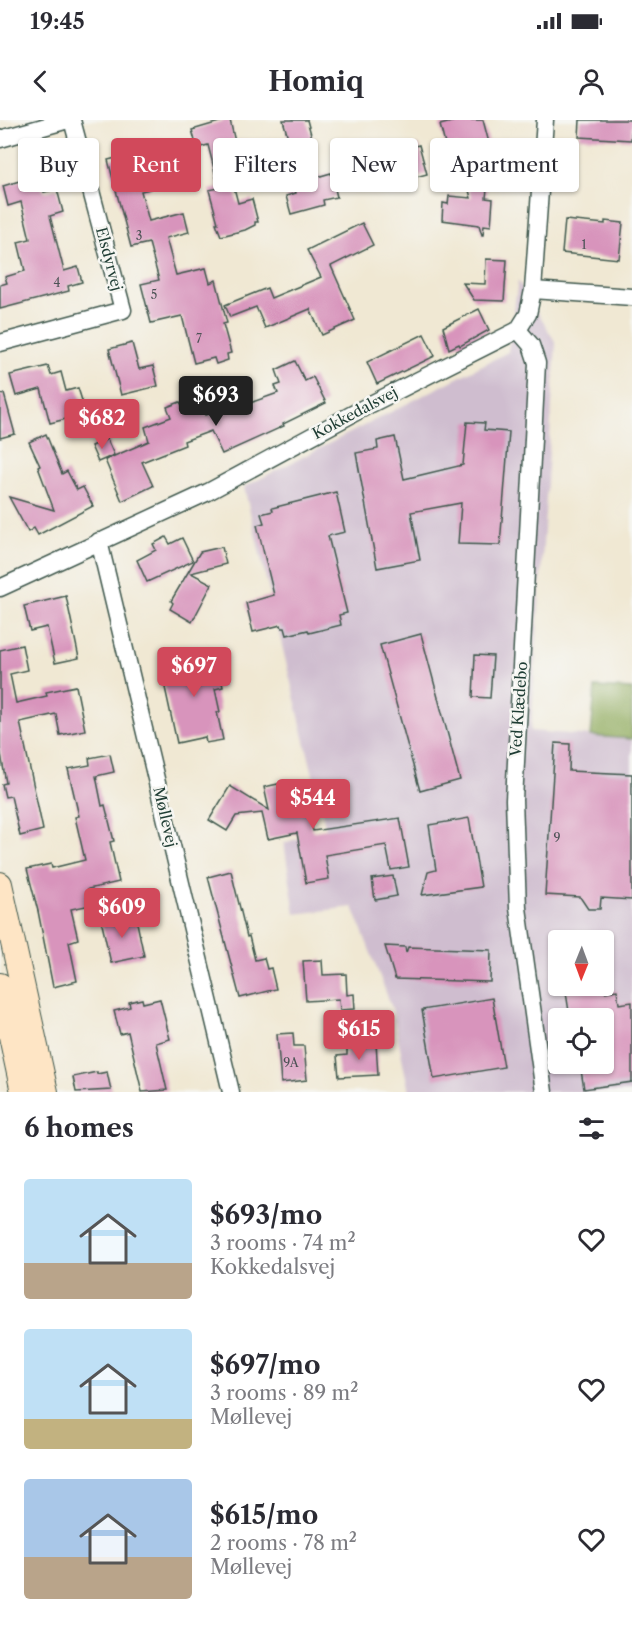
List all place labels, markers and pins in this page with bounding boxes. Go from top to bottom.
pin: $693 [180,376,252,427]
pin: $682 [66,399,138,450]
pin: $697 [158,647,230,698]
pin: $544 [277,779,349,830]
pin: $609 [86,888,158,939]
pin: $615 [323,1010,395,1061]

